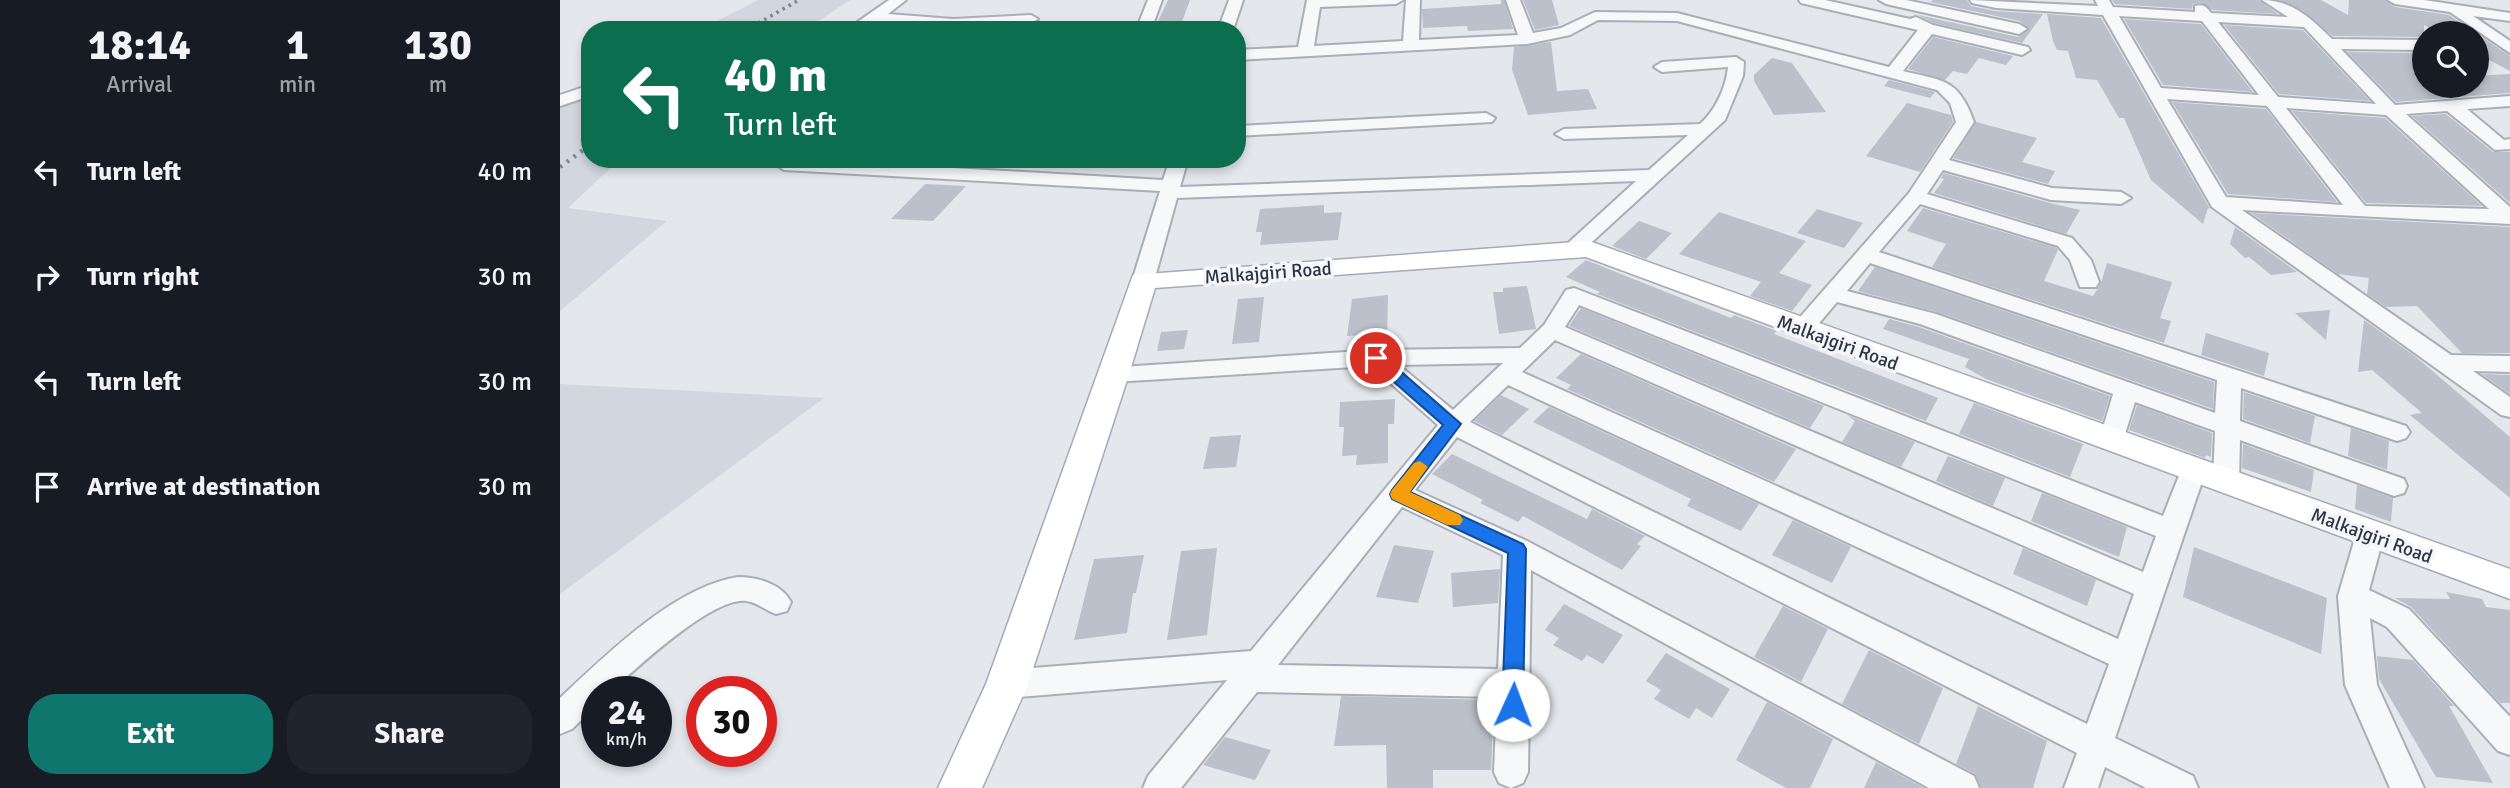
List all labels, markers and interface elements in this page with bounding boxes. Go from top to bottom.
text: 18:14 [88,20,191,71]
text: 1 [286,20,309,71]
text: 130 [404,20,472,71]
map controls [2412,21,2489,98]
button: search [2412,21,2489,98]
text: 40 m [724,45,827,105]
icon: left [609,49,700,140]
text: Arrival [106,70,173,99]
text: min [279,70,316,99]
text: m [429,70,447,99]
text: Turn left [724,105,837,144]
icon: left [28,153,66,191]
text: Turn left [87,156,181,188]
text: 40 m [477,156,532,188]
street label: Malkajgiri Road [1204,257,1332,289]
icon: right [28,258,66,296]
text: Turn right [87,261,199,293]
text: 30 m [477,261,532,293]
street label: Malkajgiri Road [1774,310,1902,376]
pin [1346,328,1406,388]
icon: arrive [1357,339,1395,377]
icon: left [28,363,66,401]
text: Turn left [87,366,181,398]
text: 30 m [477,366,532,398]
icon: arrive [28,468,66,506]
text: Arrive at destination [87,471,320,503]
text: 30 m [477,471,532,503]
street label: Malkajgiri Road [2308,503,2436,569]
position arrow [1476,668,1550,742]
speed limit sign: 30 [686,676,777,767]
text: 24 [608,691,645,734]
button: Exit [28,694,273,774]
button: Share [287,694,532,774]
text: km/h [606,728,647,750]

